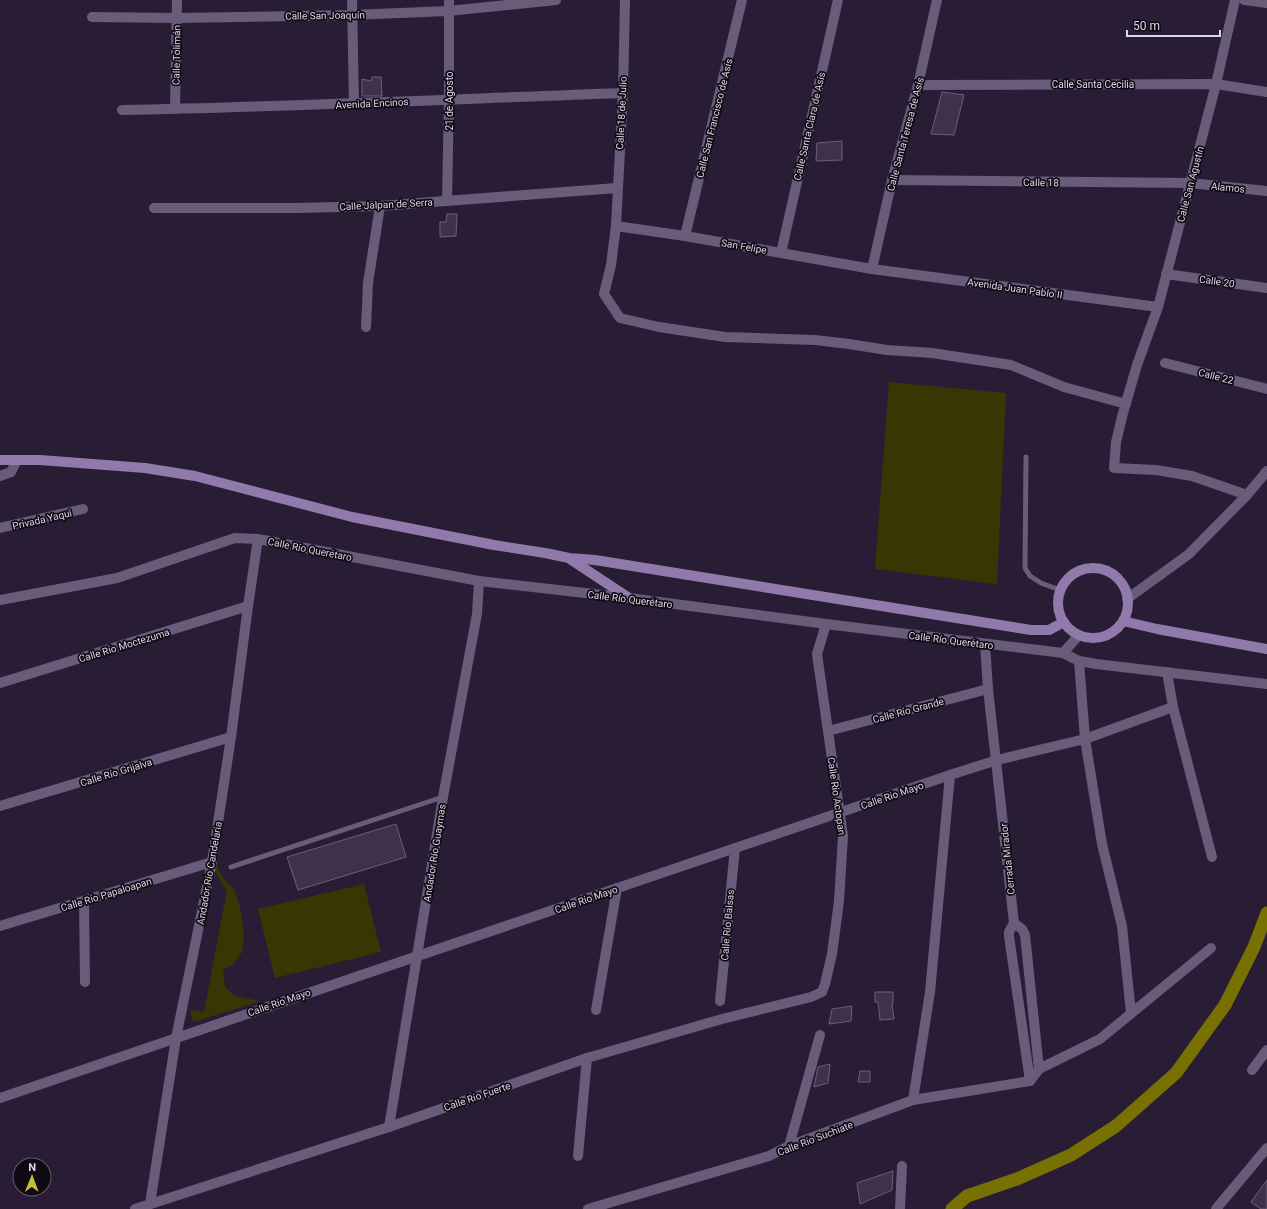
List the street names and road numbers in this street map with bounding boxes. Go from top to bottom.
street label: Calle San Joaquín [285,9,365,22]
street label: Calle Tolimán [170,25,183,85]
street label: Calle San Francisco de Asís [694,57,735,179]
street label: 21 de Agosto [444,71,455,131]
street label: Calle Santa Clara de Asís [792,71,827,181]
street label: Calle 18 de Julio [614,76,629,150]
street label: Calle Santa Teresa de Asís [885,76,926,192]
street label: Calle Santa Cecilia [1052,79,1134,90]
street label: Avenida Encinos [335,96,409,111]
street label: Calle San Agustín [1175,145,1206,223]
street label: Calle 18 [1023,177,1059,188]
street label: Alamos [1210,180,1245,195]
street label: Calle Jalpan de Serra [339,197,433,212]
street label: San Felipe [720,237,767,256]
street label: Calle 20 [1198,274,1236,289]
street label: Avenida Juan Pablo II [967,276,1063,301]
street label: Calle 22 [1197,367,1235,386]
street label: Privada Yaqui [11,507,73,532]
street label: Calle Río Querétaro [267,536,353,563]
street label: Calle Río Querétaro [587,589,673,610]
street label: Calle Río Moctezuma [77,626,171,665]
street label: Calle Río Querétaro [908,630,994,651]
street label: Calle Río Grande [871,696,945,725]
street label: Calle Río Grijalva [79,756,153,789]
street label: Calle Río Actopan [826,756,847,836]
street label: Calle Río Mayo [859,779,925,811]
street label: Andador Río Guaymas [421,803,448,903]
street label: Andador Río Candelaria [195,821,224,926]
street label: Cerrada Mirador [998,822,1017,895]
street label: Calle Río Papaloapan [59,875,153,914]
street label: Calle Río Mayo [553,883,619,915]
street label: Calle Río Balsas [719,889,736,961]
street label: Calle Río Mayo [246,986,312,1018]
street label: Calle Río Fuerte [442,1080,512,1113]
street label: Calle Río Suchiate [776,1119,855,1158]

